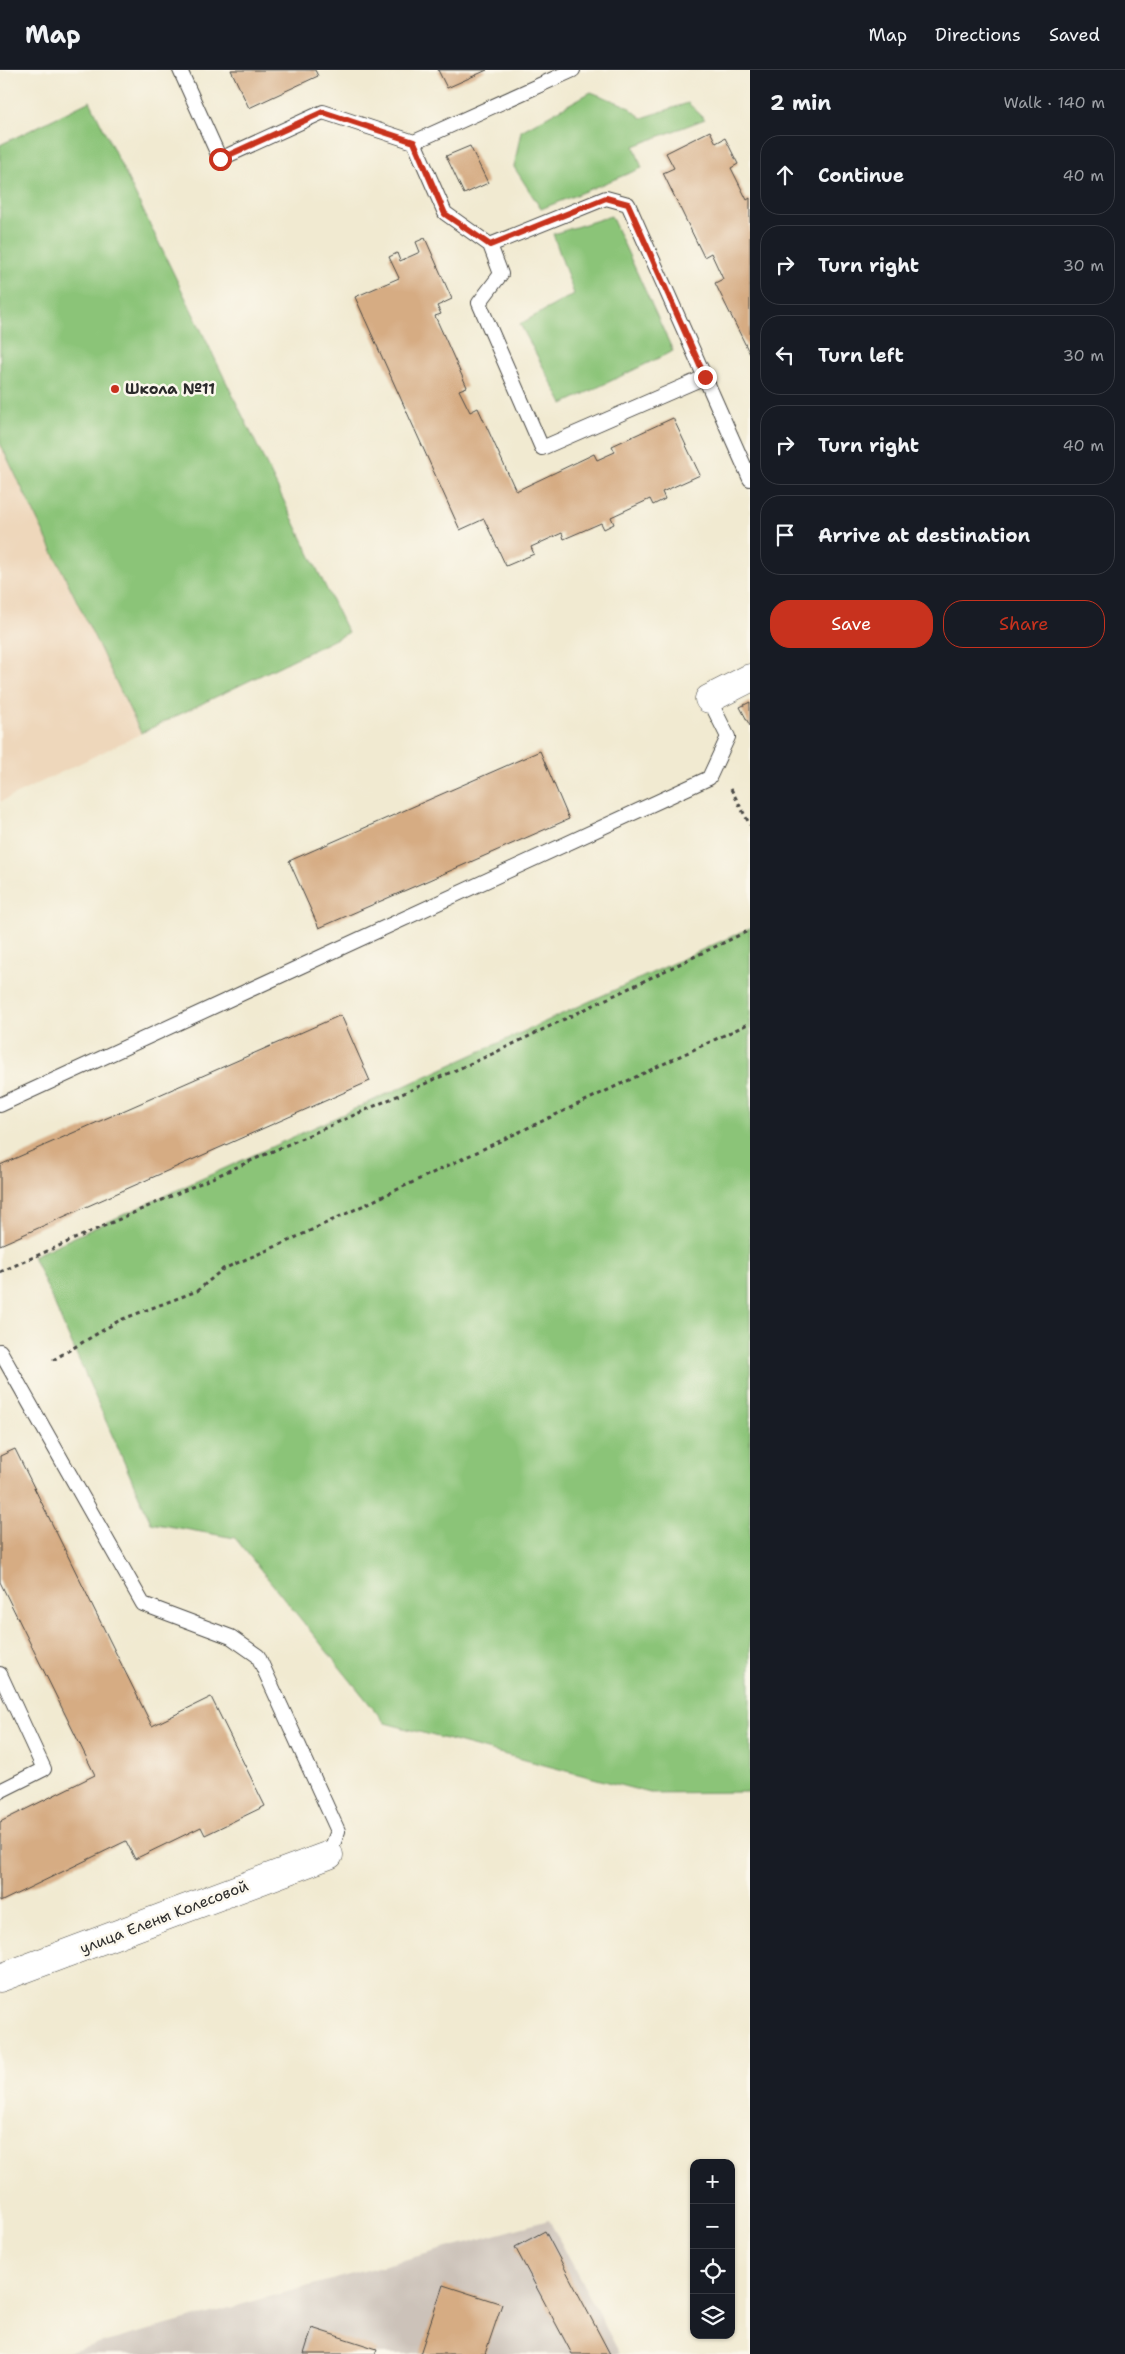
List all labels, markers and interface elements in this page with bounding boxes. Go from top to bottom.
text: Map [25,19,81,51]
text: Map [869,23,907,47]
text: Directions [935,23,1021,47]
text: Saved [1049,23,1100,47]
text: 2 min [770,89,831,117]
text: Walk · 140 m [1003,92,1105,113]
route start [209,148,232,171]
icon: ahead [771,161,799,189]
text: Continue [818,163,904,188]
text: 40 m [1062,165,1104,186]
icon: right [771,251,799,279]
text: Turn right [818,253,919,278]
text: 30 m [1063,255,1104,276]
icon: left [771,341,799,369]
text: Turn left [818,343,904,368]
text: 30 m [1063,345,1104,366]
route end [694,366,717,389]
place label: Школа №11 [125,379,215,399]
marker: Школа №11 [109,383,121,395]
icon: right [771,431,799,459]
text: Turn right [818,433,919,458]
text: 40 m [1062,435,1104,456]
icon: arrive [771,521,799,549]
text: Arrive at destination [818,523,1030,548]
button: Save [770,600,933,648]
button: Share [943,600,1105,648]
street label: улица Елены Колесовой [77,1876,251,1958]
map controls [690,2159,735,2339]
button: + [690,2159,735,2204]
button: − [690,2204,735,2249]
button: locate [690,2249,735,2294]
button: layers [690,2294,735,2339]

